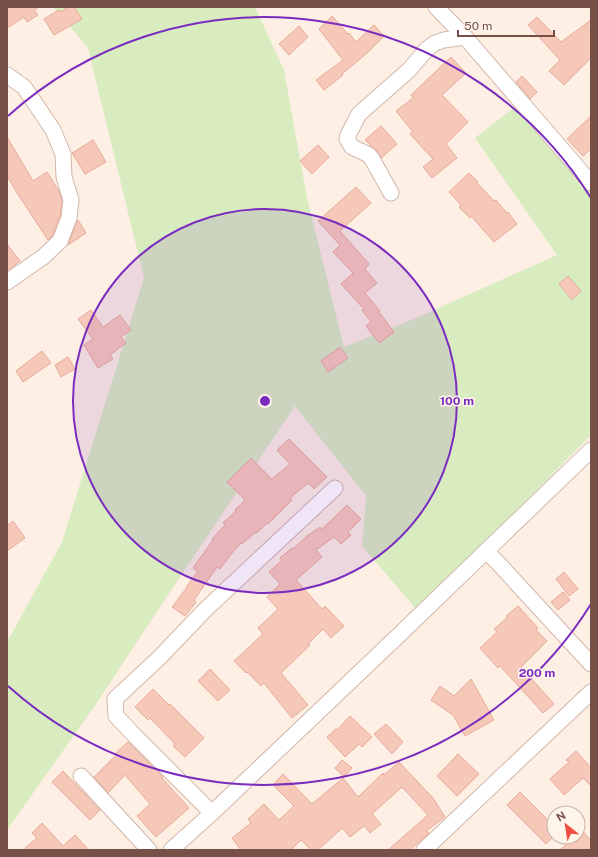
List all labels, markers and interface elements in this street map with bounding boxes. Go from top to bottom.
scale bar [458,12,554,38]
text: 50 m [464,19,492,33]
centre of rings [258,394,272,408]
text: 100 m [440,394,474,408]
text: 200 m [519,666,555,680]
north arrow [546,805,586,845]
text: N [554,809,568,824]

